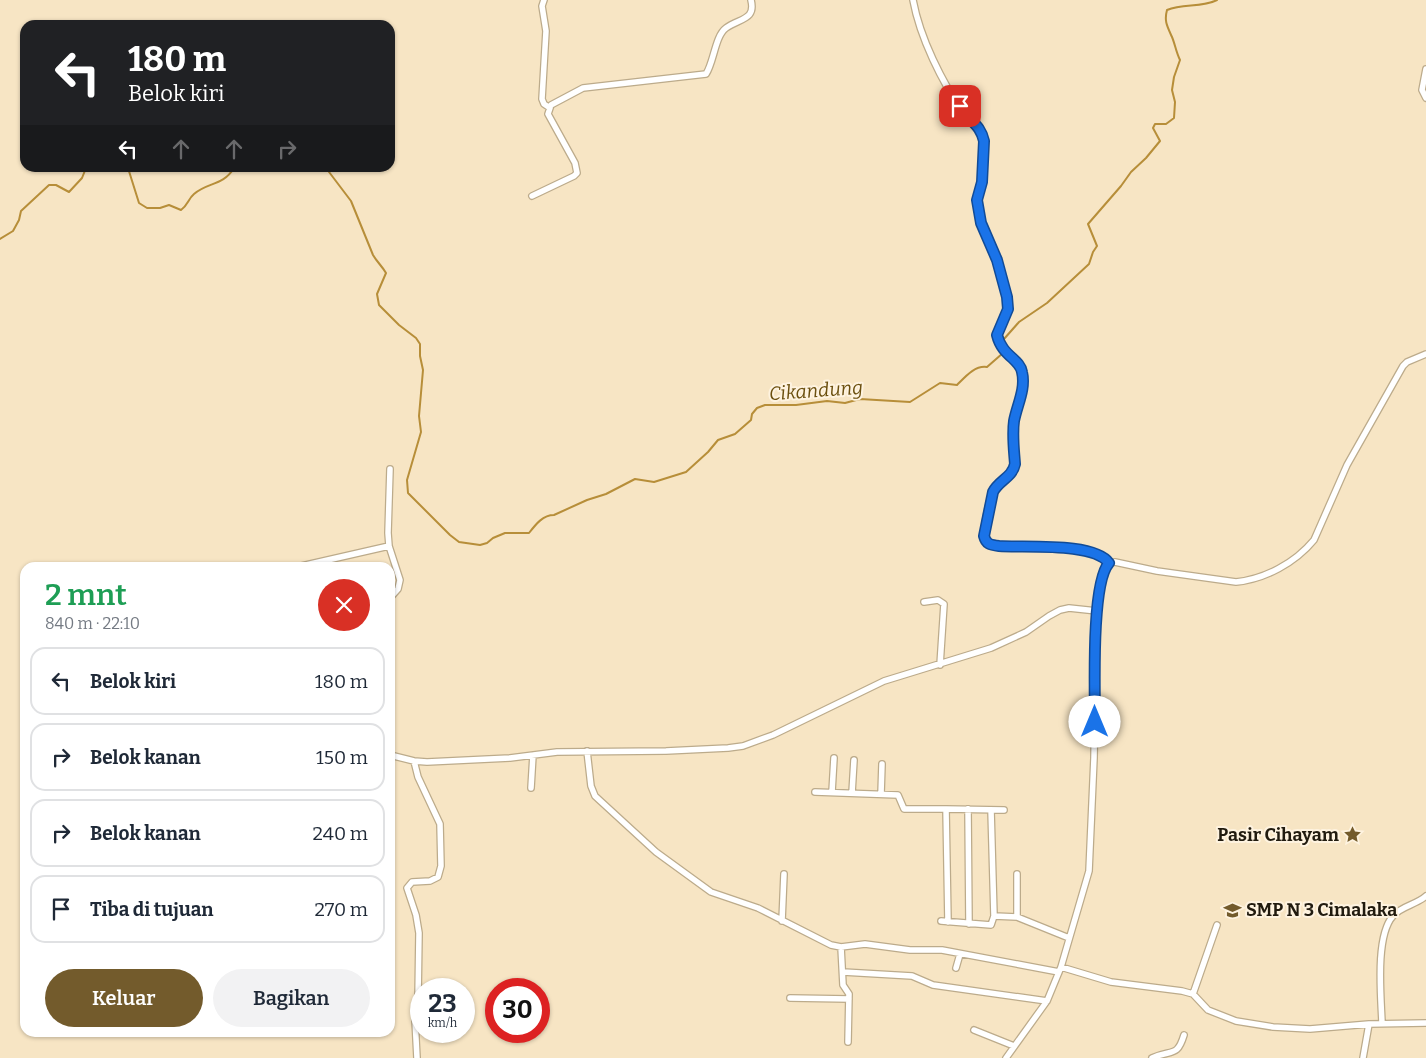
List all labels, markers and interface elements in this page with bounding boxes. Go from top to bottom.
text: 180 m [128,38,226,80]
icon: left [45,40,110,105]
text: Belok kiri [128,80,224,107]
pin [939,85,981,127]
icon: arrive [946,92,974,120]
icon: left [114,135,142,163]
icon: ahead [167,135,195,163]
icon: ahead [220,135,248,163]
icon: right [273,135,301,163]
water label: Cikandung [768,376,864,405]
text: 2 mnt [45,577,127,613]
button: close [318,579,370,631]
text: 840 m · 22:10 [45,614,140,633]
icon: left [47,667,75,695]
text: Belok kiri [90,670,176,693]
text: 180 m [315,670,368,693]
position arrow [1068,695,1120,747]
icon: right [47,743,75,771]
text: Belok kanan [90,746,201,769]
text: 150 m [316,746,368,769]
icon: right [47,819,75,847]
text: Belok kanan [90,822,201,845]
text: 240 m [312,822,368,845]
place label: Pasir Cihayam [1217,824,1339,846]
place icon: Pasir Cihayam [1343,825,1363,845]
icon: arrive [47,895,75,923]
text: Tiba di tujuan [90,898,214,921]
text: 270 m [315,898,368,921]
place label: SMP N 3 Cimalaka [1246,899,1397,921]
school or university icon: SMP N 3 Cimalaka [1222,900,1242,920]
button: Keluar [45,969,203,1027]
button: Bagikan [213,969,370,1027]
speed limit sign: 30 [485,978,550,1043]
text: 23 [428,989,457,1019]
text: km/h [428,1016,457,1030]

